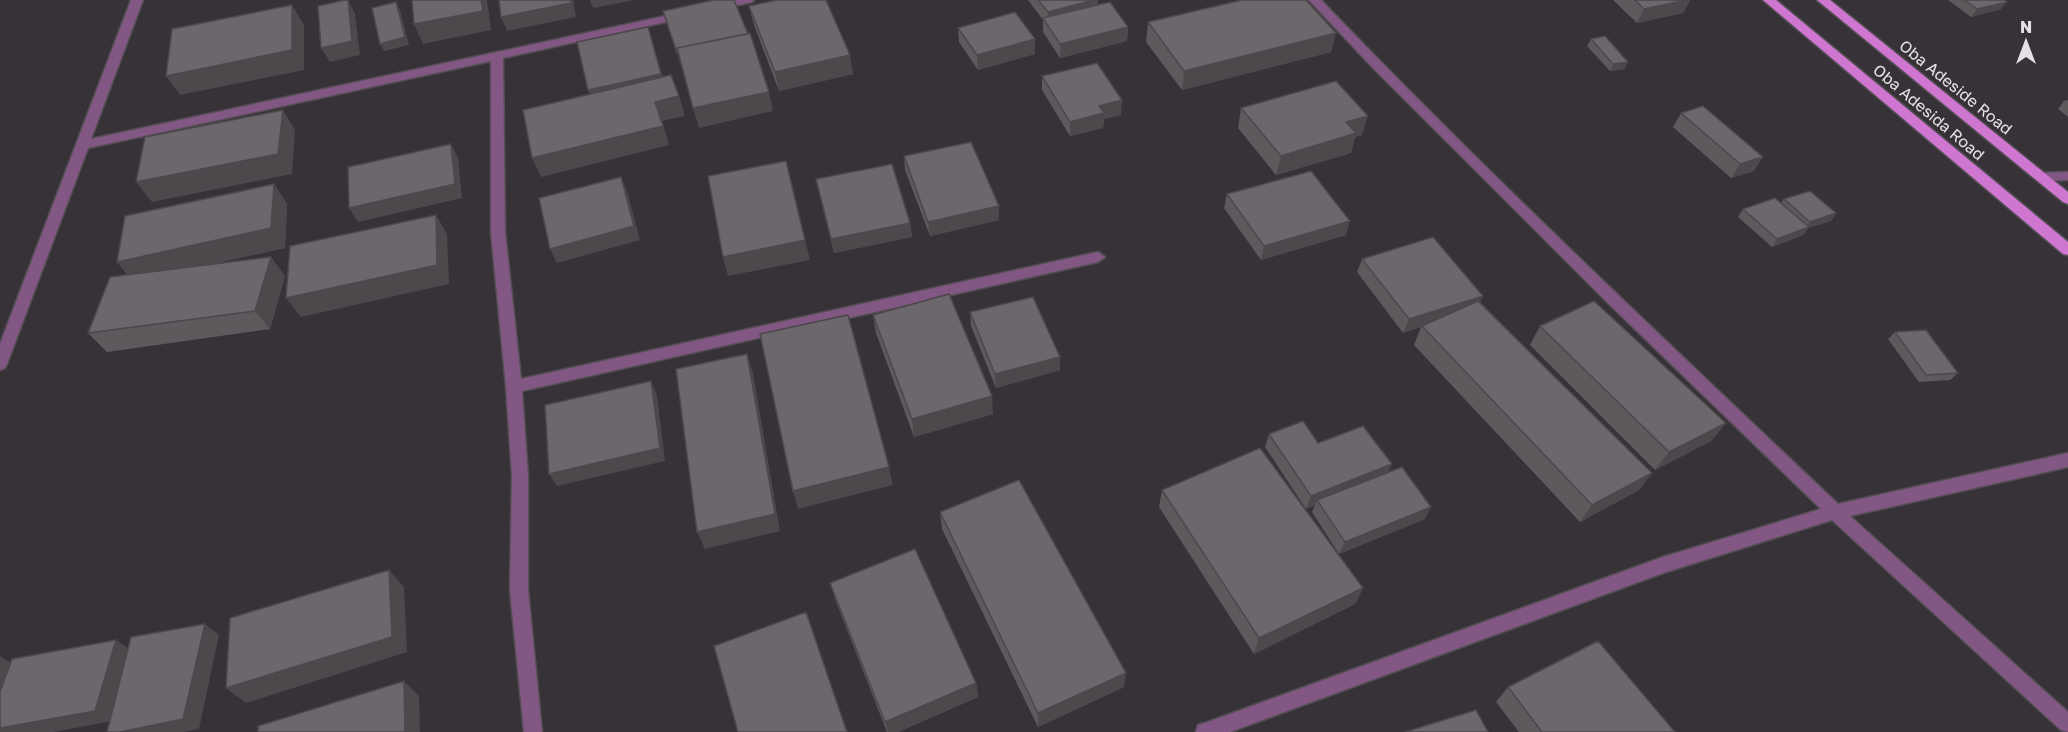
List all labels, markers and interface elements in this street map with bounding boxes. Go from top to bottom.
north arrow [1996,12,2056,72]
text: N [2020,17,2032,37]
street label: Oba Adeside Road [1896,35,2016,139]
street label: Oba Adesida Road [1869,60,1989,164]

